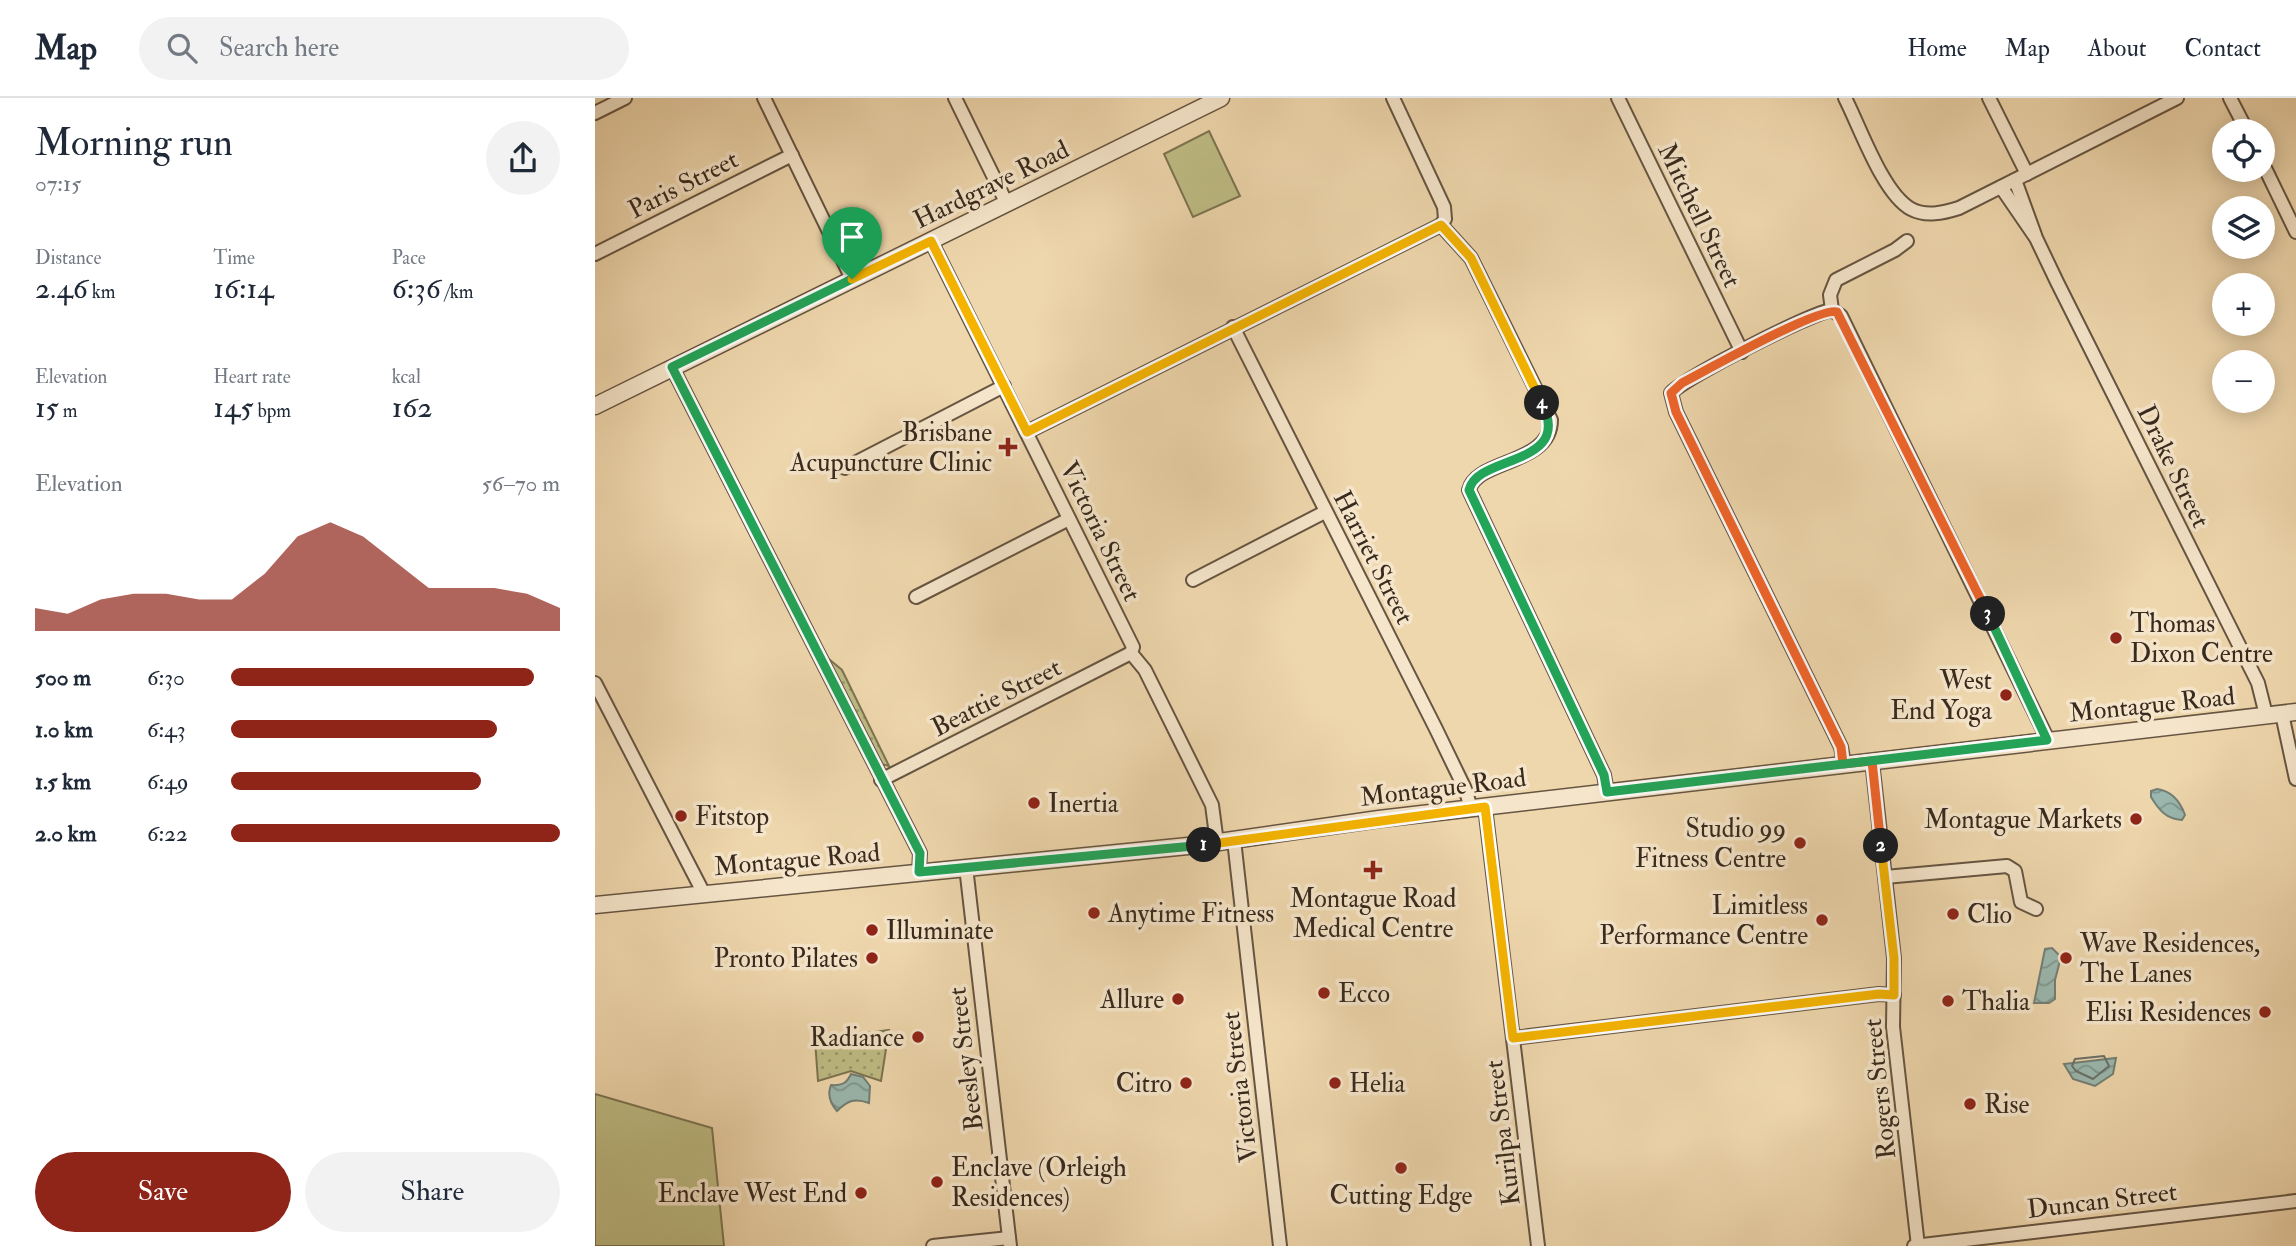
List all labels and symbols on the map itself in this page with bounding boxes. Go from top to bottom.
street label: Hardgrave Road [909,133,1074,236]
street label: Mitchell Street [1650,138,1748,293]
street label: Paris Street [623,144,744,226]
pin [822,207,882,279]
pin: 4 [1525,386,1559,420]
street label: Drake Street [2130,400,2217,533]
place label: Brisbane Acupuncture Clinic [789,417,992,480]
marker: Brisbane Acupuncture Clinic [998,437,1018,457]
street label: Victoria Street [1052,456,1148,607]
street label: Harriet Street [1326,485,1420,630]
pin: 3 [1971,596,2005,632]
place label: Thomas Dixon Centre [2130,608,2273,670]
marker: Thomas Dixon Centre [2108,630,2124,646]
street label: Beattie Street [926,652,1067,744]
place label: West End Yoga [1890,665,1992,727]
street label: Montague Road [2068,680,2237,730]
marker: West End Yoga [1998,687,2014,703]
street label: Montague Road [1358,762,1528,814]
place label: Inertia [1048,788,1119,820]
marker: Inertia [1026,795,1042,811]
place label: Fitstop [695,801,769,834]
place label: Montague Markets [1924,804,2122,836]
marker: Fitstop [673,808,689,824]
marker: Montague Markets [2128,811,2144,827]
place label: Studio 99 Fitness Centre [1635,813,1786,875]
pin: 1 [1187,828,1221,862]
pin: 2 [1863,828,1899,864]
marker: Studio 99 Fitness Centre [1792,835,1808,851]
street label: Montague Road [713,837,882,883]
marker: Montague Road Medical Centre [1363,860,1383,880]
place label: Montague Road Medical Centre [1290,883,1457,945]
place label: Limitless Performance Centre [1599,890,1808,952]
place label: Anytime Fitness [1107,898,1274,930]
place label: Clio [1967,899,2012,931]
marker: Anytime Fitness [1086,905,1102,921]
marker: Clio [1945,906,1961,922]
marker: Limitless Performance Centre [1814,912,1830,928]
place label: Illuminate [886,915,994,947]
marker: Illuminate [864,922,880,938]
place label: Wave Residences, The Lanes [2079,928,2260,990]
place label: Pronto Pilates [714,943,858,975]
marker: Pronto Pilates [864,950,880,966]
marker: Wave Residences, The Lanes [2058,950,2074,966]
place label: Ecco [1338,978,1390,1010]
place label: Allure [1099,984,1164,1016]
street label: Beesley Street [941,985,991,1133]
marker: Ecco [1316,985,1332,1001]
place label: Thalia [1962,986,2030,1018]
marker: Allure [1170,991,1186,1007]
marker: Thalia [1940,993,1956,1009]
place label: Elisi Residences [2085,997,2251,1029]
marker: Elisi Residences [2257,1004,2273,1020]
street label: Victoria Street [1215,1010,1265,1164]
street label: Rogers Street [1857,1017,1903,1161]
place label: Radiance [810,1022,904,1054]
marker: Radiance [910,1029,926,1045]
street label: Kurilpa Street [1478,1058,1529,1207]
place label: Citro [1116,1068,1172,1100]
place label: Helia [1349,1068,1405,1100]
marker: Citro [1178,1075,1194,1091]
marker: Helia [1327,1075,1343,1091]
place label: Rise [1984,1089,2029,1121]
marker: Rise [1962,1096,1978,1112]
place label: Enclave (Orleigh Residences) [951,1152,1127,1214]
marker: Cutting Edge [1393,1160,1409,1176]
marker: Enclave (Orleigh Residences) [929,1174,945,1190]
street label: Duncan Street [2025,1176,2179,1226]
place label: Enclave West End [658,1178,847,1210]
place label: Cutting Edge [1330,1180,1473,1212]
marker: Enclave West End [853,1185,869,1201]

